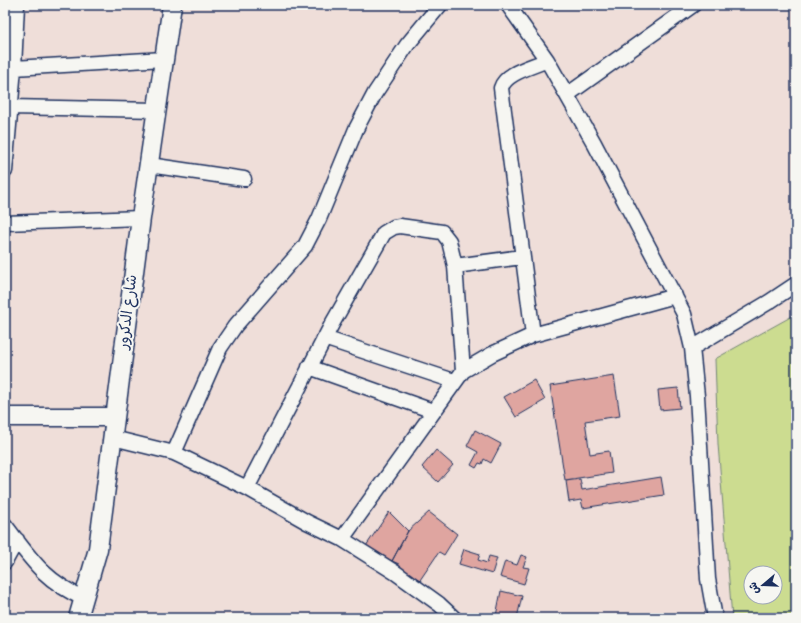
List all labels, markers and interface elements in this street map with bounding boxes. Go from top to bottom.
street label: شارع الدكرور [115,274,142,351]
north arrow [743,565,783,605]
text: ش [748,580,763,595]

